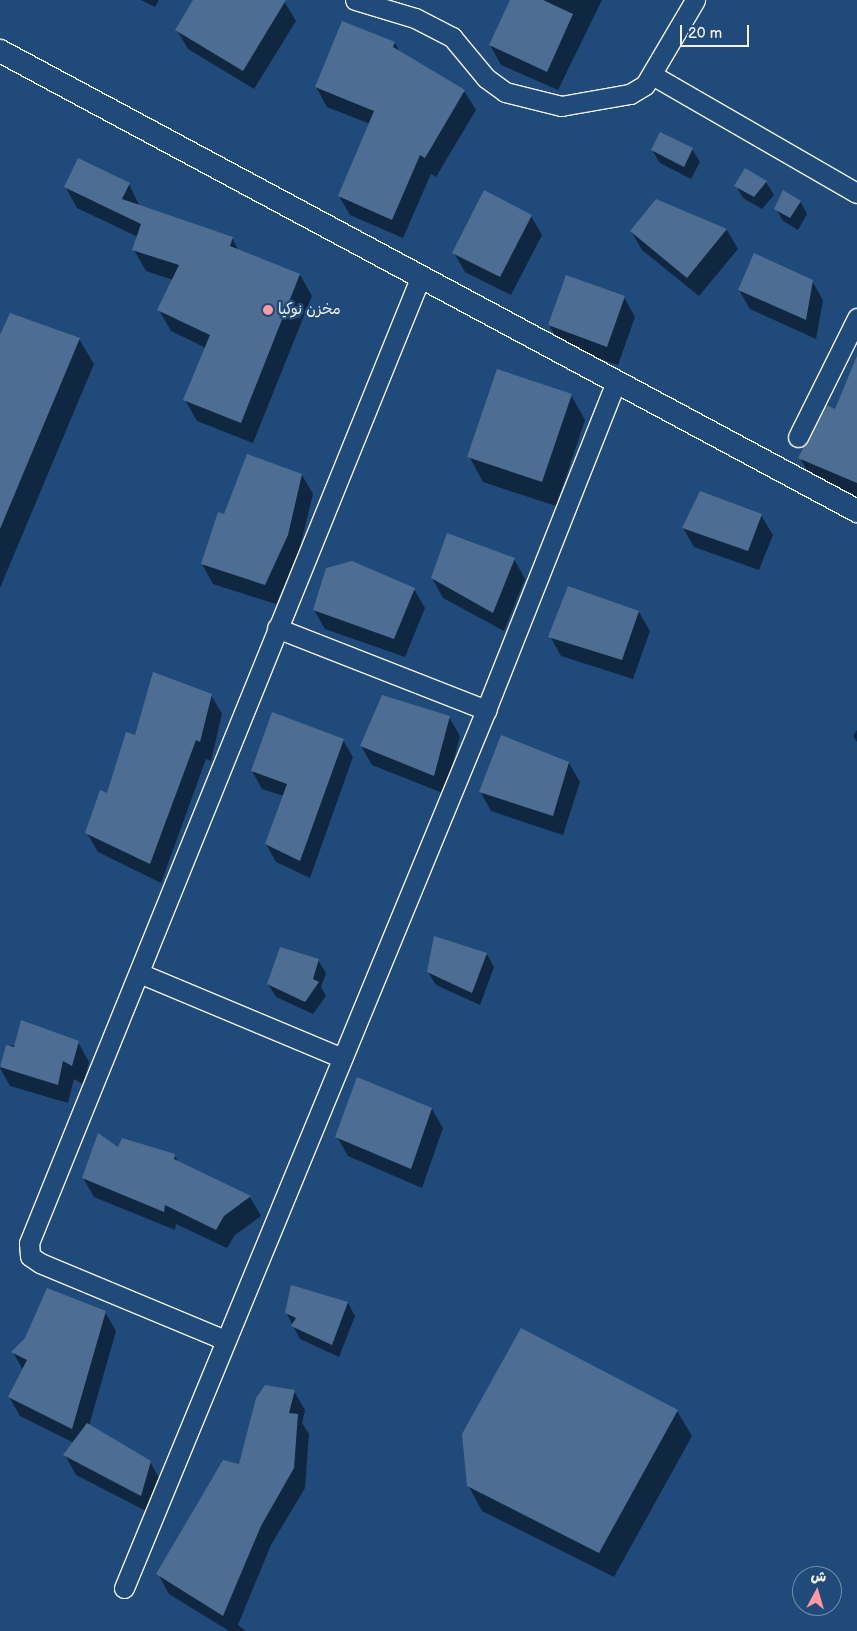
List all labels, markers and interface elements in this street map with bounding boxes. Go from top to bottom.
scale bar [682,15,751,47]
text: 20 m [688,24,722,43]
place label: مخزن نوكيا [278,301,341,319]
marker: مخزن نوكيا [262,304,274,316]
north arrow [792,1566,842,1616]
text: ش [810,1567,827,1586]

